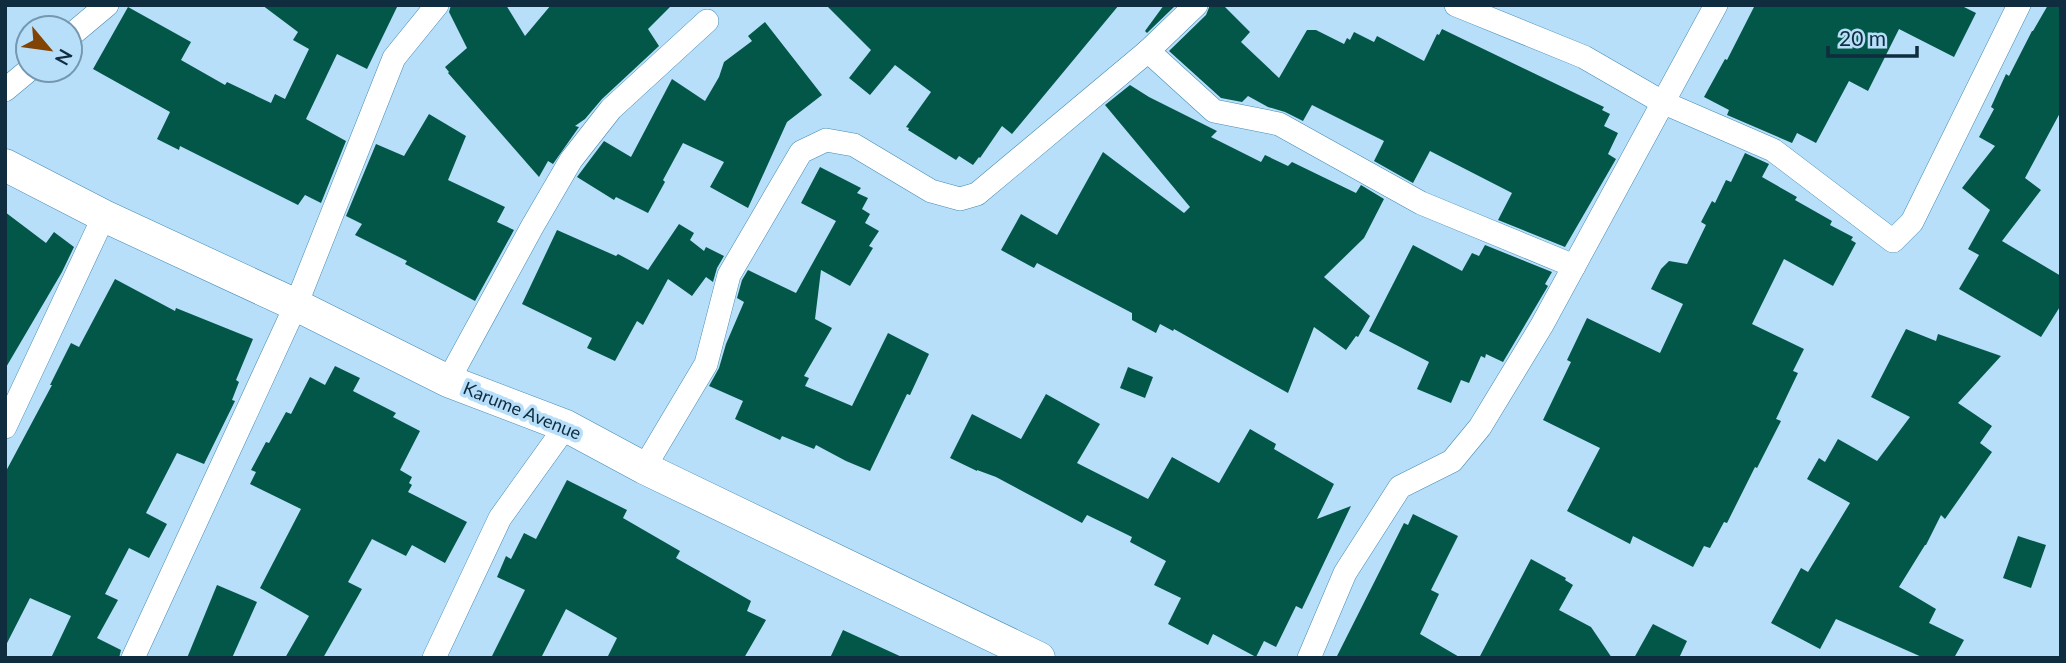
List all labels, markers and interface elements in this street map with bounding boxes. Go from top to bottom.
north arrow [14,14,84,84]
scale bar [1828,14,1917,58]
text: 20 m [1839,25,1886,50]
text: N [51,46,78,69]
street label: Karume Avenue [460,376,585,444]

